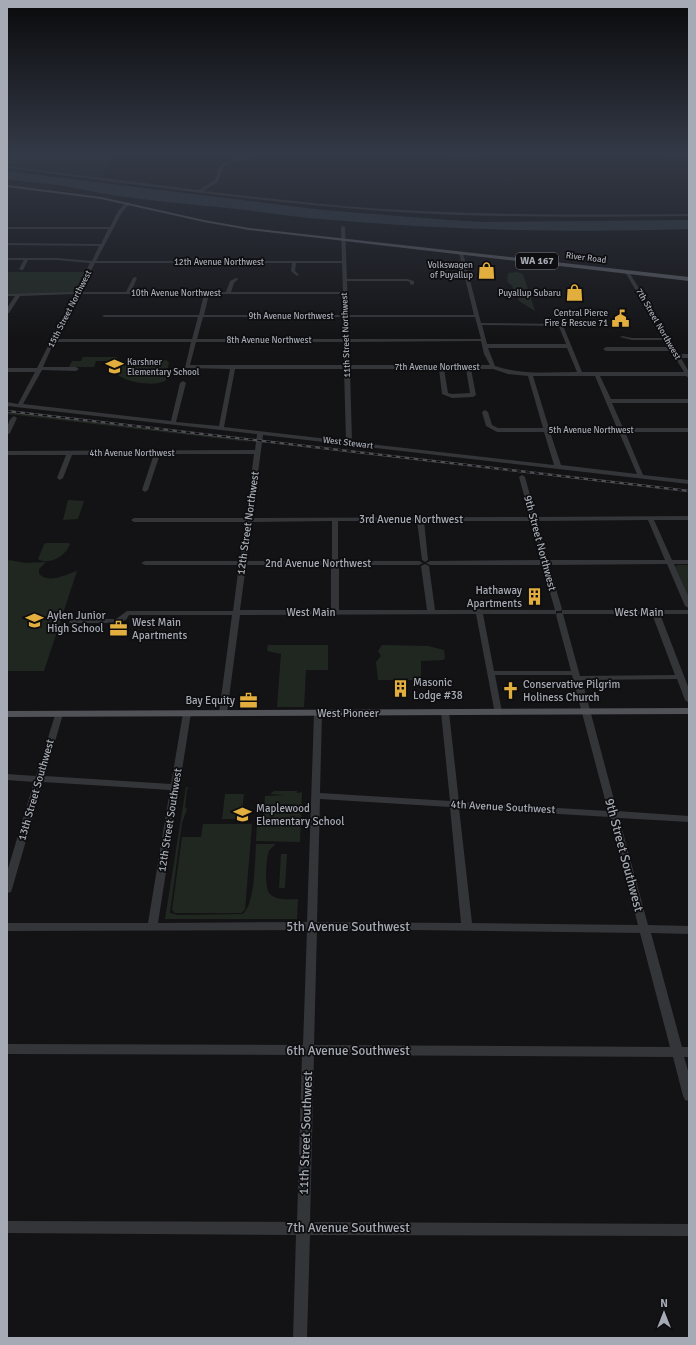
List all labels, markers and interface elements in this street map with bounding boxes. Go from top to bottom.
street label: River Road [565,250,607,266]
road number: WA 167 [516,253,558,269]
street label: 12th Avenue Northwest [174,257,264,268]
place label: Volkswagen of Puyallup [427,260,473,281]
shop icon: Volkswagen of Puyallup [476,260,496,280]
street label: 15th Street Northwest [46,268,94,350]
shop icon: Puyallup Subaru [564,283,584,303]
street label: 7th Street Northwest [633,286,683,362]
street label: 10th Avenue Northwest [131,288,221,299]
place label: Puyallup Subaru [498,288,561,299]
street label: 11th Street Northwest [339,292,353,378]
place label: Central Pierce Fire & Rescue 71 [545,308,608,329]
public building icon: Central Pierce Fire & Rescue 71 [611,308,631,328]
street label: 9th Avenue Northwest [248,311,334,322]
street label: 8th Avenue Northwest [226,335,312,346]
school or university icon: Karshner Elementary School [104,357,124,377]
place label: Karshner Elementary School [127,357,200,378]
street label: 7th Avenue Northwest [394,362,480,373]
street label: 5th Avenue Northwest [548,425,634,436]
street label: West Stewart [322,434,374,452]
street label: 4th Avenue Northwest [89,448,175,459]
street label: 12th Street Northwest [234,470,262,576]
street label: 9th Street Northwest [521,494,559,592]
street label: 3rd Avenue Northwest [359,513,463,526]
street label: 2nd Avenue Northwest [265,557,371,570]
place label: Hathaway Apartments [467,584,523,610]
building icon: Hathaway Apartments [525,586,545,606]
street label: West Main [287,606,335,619]
street label: West Main [615,606,663,619]
place label: Aylen Junior High School [47,609,105,635]
school or university icon: Aylen Junior High School [24,611,44,631]
place label: West Main Apartments [132,616,187,642]
office icon: West Main Apartments [109,618,129,638]
place label: Masonic Lodge #38 [413,676,463,702]
building icon: Masonic Lodge #38 [390,678,410,698]
place label: Conservative Pilgrim Holiness Church [523,678,620,704]
church icon: Conservative Pilgrim Holiness Church [500,680,520,700]
office icon: Bay Equity [238,690,258,710]
place label: Bay Equity [185,694,236,707]
street label: West Pioneer [317,707,379,720]
street label: 13th Street Southwest [15,738,57,842]
street label: 12th Street Southwest [155,767,185,873]
street label: 9th Street Southwest [601,797,647,914]
street label: 4th Avenue Southwest [450,798,556,816]
place label: Maplewood Elementary School [256,802,344,828]
school or university icon: Maplewood Elementary School [233,804,253,824]
street label: 5th Avenue Southwest [286,919,410,935]
street label: 6th Avenue Southwest [286,1043,410,1059]
street label: 11th Street Southwest [296,1070,316,1195]
street label: 7th Avenue Southwest [286,1220,410,1236]
north arrow [644,1293,684,1333]
text: N [660,1297,668,1310]

